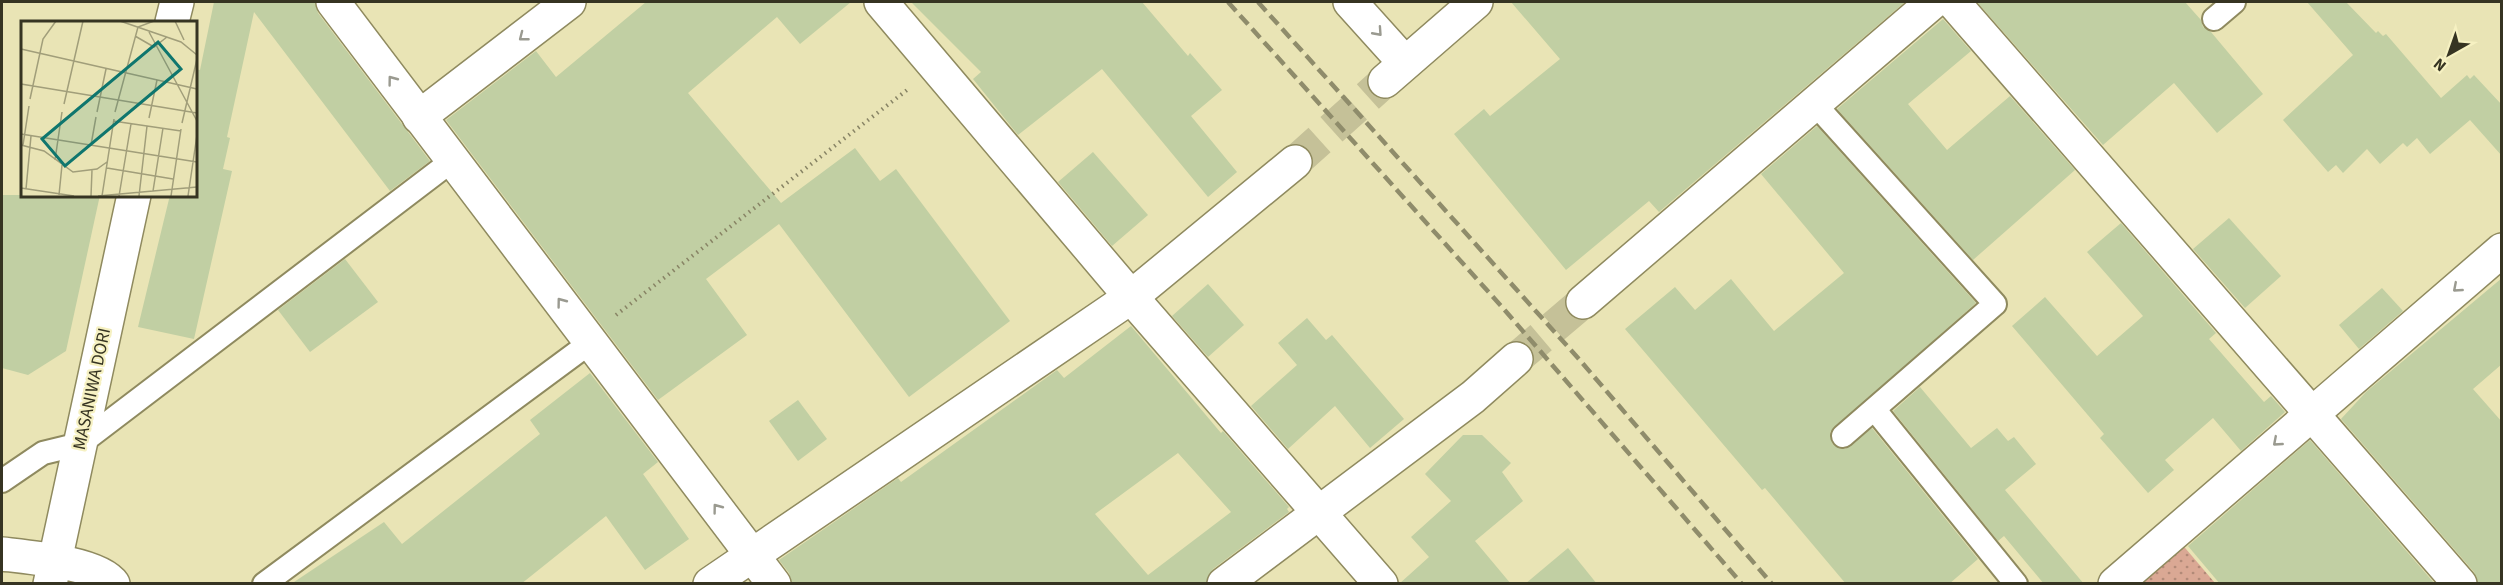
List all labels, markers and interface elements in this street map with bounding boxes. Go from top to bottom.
inset map [21,21,196,196]
north arrow [2419,24,2479,84]
one-way arrow [1371,26,1382,36]
one-way arrow [519,30,530,41]
text: N [2429,53,2451,77]
one-way arrow [388,76,399,87]
one-way arrow [2453,280,2464,291]
one-way arrow [557,298,568,309]
street label: MASANIWA DORI [67,326,117,452]
one-way arrow [2273,435,2284,446]
one-way arrow [713,504,724,515]

